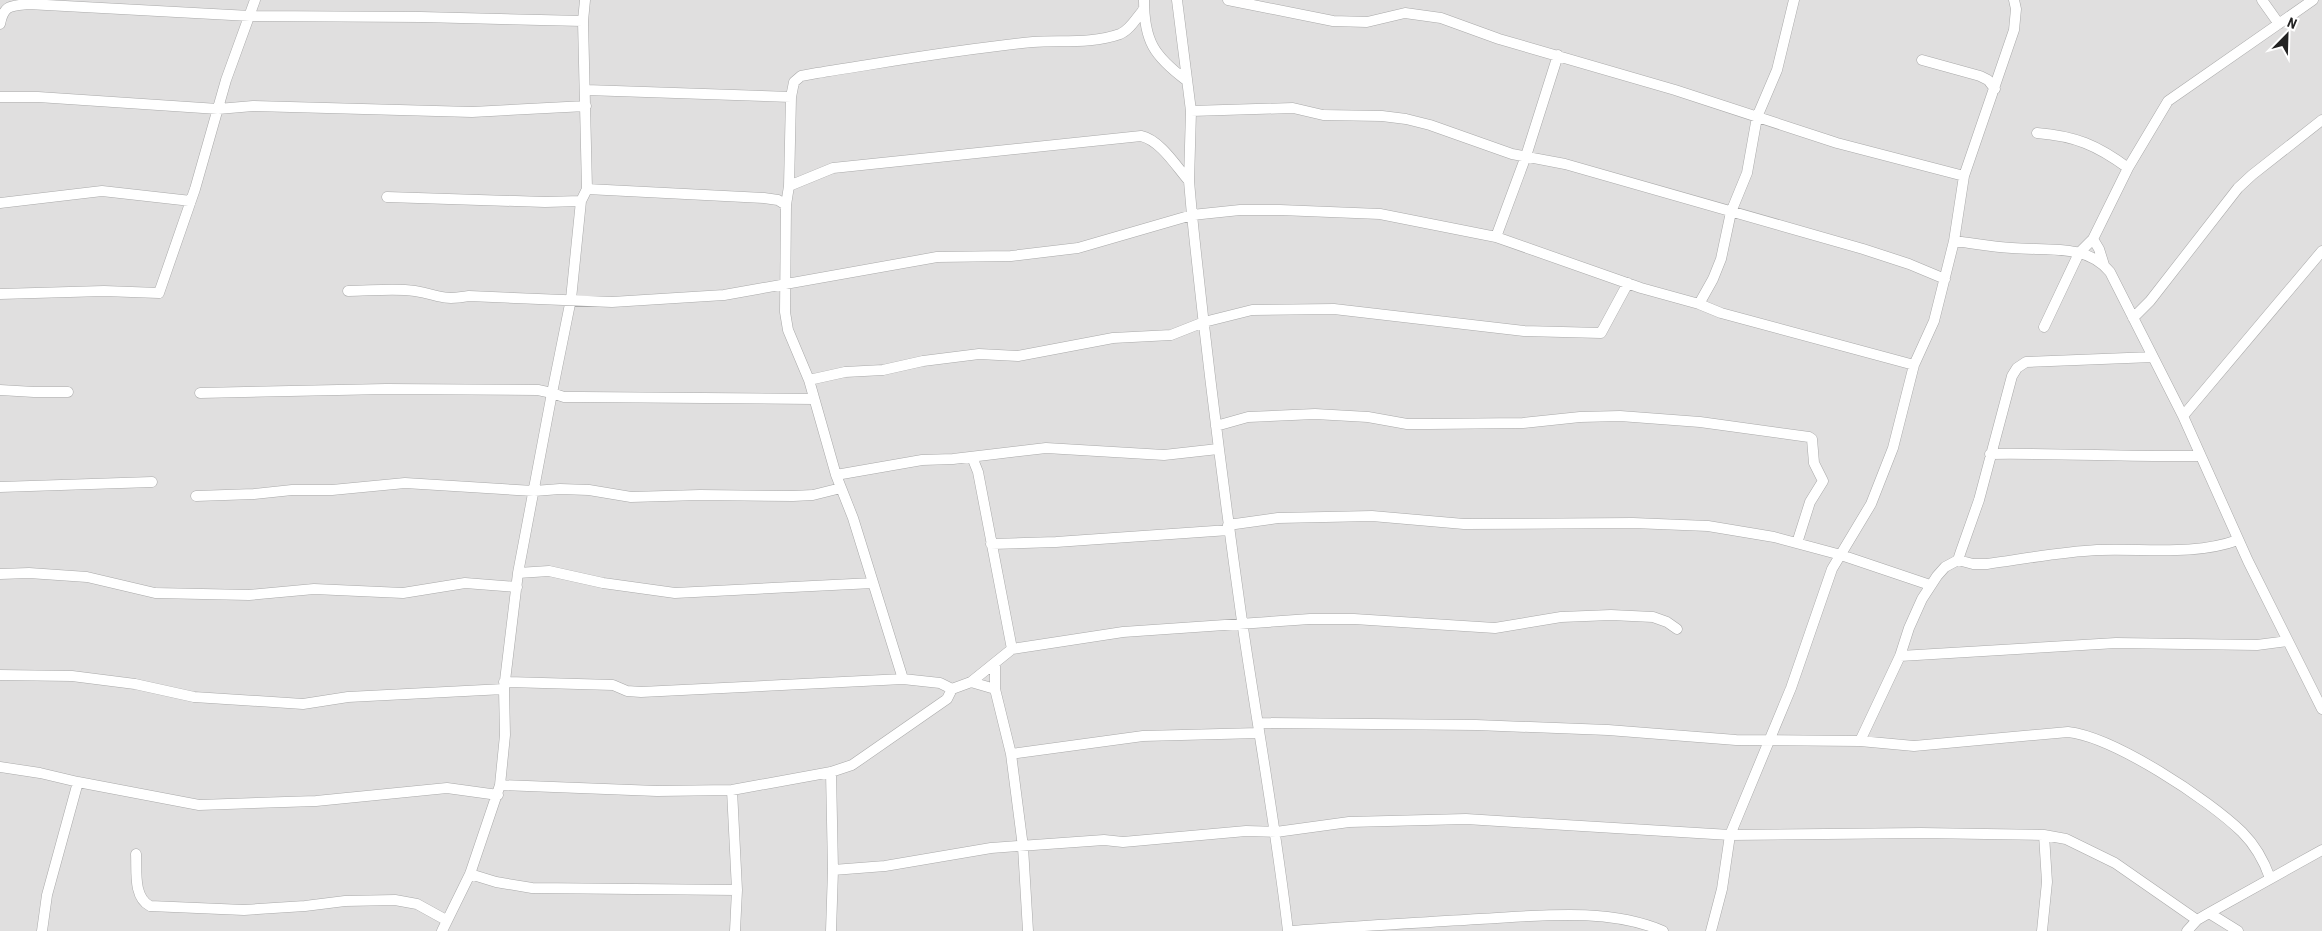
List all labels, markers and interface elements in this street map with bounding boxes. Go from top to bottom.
north arrow [2262,10,2312,60]
text: N [2285,14,2299,32]

